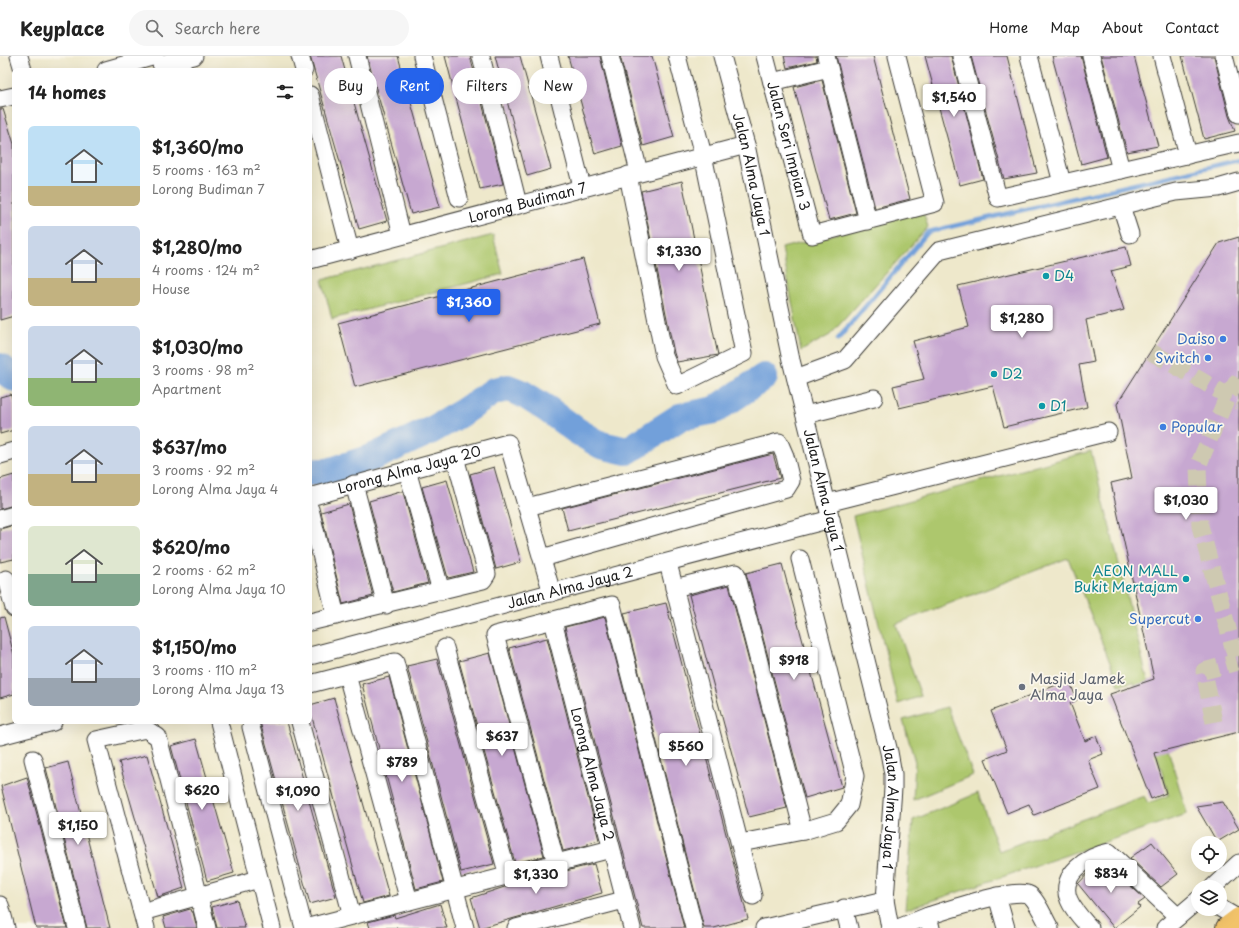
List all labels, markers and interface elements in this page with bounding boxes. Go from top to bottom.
search box [129,10,409,46]
text: Keyplace [20,14,105,42]
text: Search here [175,16,260,39]
icon: search [143,17,165,39]
text: Home [989,17,1028,38]
text: Map [1050,17,1080,38]
text: About [1102,17,1143,38]
text: Contact [1165,17,1219,38]
chip: Buy [324,68,377,104]
chip: Rent [385,68,444,104]
chip: Filters [452,68,521,104]
chip: New [529,68,587,104]
text: 14 homes [28,79,106,105]
street label: Jalan Seri Impian 3 [762,79,816,213]
icon: filters [274,81,296,103]
pin: $1,540 [921,84,987,118]
text: $1,540 [932,87,976,106]
street label: Jalan Alma Jaya 1 [728,110,776,238]
text: $1,360/mo [152,134,243,160]
icon: home [60,142,108,190]
text: 5 rooms · 163 m² [152,160,261,179]
street label: Lorong Budiman 7 [466,176,589,228]
text: Lorong Budiman 7 [152,179,265,198]
text: $1,280/mo [152,234,242,260]
pin: $1,330 [646,238,712,272]
text: $1,330 [657,241,701,260]
icon: home [60,242,108,290]
text: 4 rooms · 124 m² [152,260,260,279]
place label: D4 [1054,265,1074,286]
marker: D4 [1041,271,1051,281]
text: House [152,279,190,298]
pin: $1,360 [436,289,502,323]
text: $1,360 [446,292,492,311]
pin: $1,280 [989,305,1055,339]
text: $1,280 [1000,308,1044,327]
place label: Daiso [1177,328,1215,349]
text: $1,030/mo [152,334,243,360]
marker: Daiso [1218,334,1228,344]
icon: home [60,342,108,390]
place label: Switch [1155,347,1200,368]
marker: Switch [1203,353,1213,363]
text: 3 rooms · 98 m² [152,360,254,379]
place label: D2 [1002,363,1023,384]
marker: D2 [989,369,999,379]
text: Apartment [152,379,221,398]
place label: D1 [1050,395,1067,416]
marker: D1 [1037,401,1047,411]
place label: Popular [1171,416,1223,437]
marker: Popular [1158,422,1168,432]
street label: Jalan Alma Jaya 1 [799,427,849,554]
text: $637/mo [152,434,227,460]
street label: Lorong Alma Jaya 20 [335,440,483,499]
icon: home [60,442,108,490]
text: 3 rooms · 92 m² [152,460,255,479]
text: Lorong Alma Jaya 4 [152,479,278,498]
pin: $1,030 [1153,487,1219,521]
text: $1,030 [1163,490,1209,509]
text: $620/mo [152,534,230,560]
icon: home [60,542,108,590]
text: 2 rooms · 62 m² [152,560,256,579]
street label: Jalan Alma Jaya 2 [505,560,635,614]
place label: AEON MALL Bukit Mertajam [1073,560,1178,597]
marker: AEON MALL Bukit Mertajam [1181,574,1191,584]
text: Lorong Alma Jaya 10 [152,579,285,598]
place label: Supercut [1129,608,1190,629]
marker: Supercut [1193,614,1203,624]
text: $1,150/mo [152,634,237,660]
icon: home [60,642,108,690]
pin: $918 [770,647,818,681]
text: $918 [779,650,809,669]
text: 3 rooms · 110 m² [152,660,257,679]
place label: Masjid Jamek Alma Jaya [1030,668,1125,705]
text: Lorong Alma Jaya 13 [152,679,285,698]
marker: Masjid Jamek Alma Jaya [1017,682,1027,692]
street label: Lorong Alma Jaya 2 [566,705,620,843]
pin: $637 [478,723,526,757]
text: $637 [486,726,518,745]
pin: $560 [662,733,710,767]
text: $560 [668,736,704,755]
street label: Jalan Alma Jaya 1 [877,742,904,870]
pin: $789 [378,749,426,783]
text: $789 [386,752,418,771]
pin: $620 [178,777,226,811]
pin: $1,090 [265,778,331,812]
text: $620 [184,780,220,799]
text: $1,090 [276,781,320,800]
pin: $1,150 [45,812,111,846]
text: $1,150 [58,815,98,834]
map controls [1191,836,1227,916]
button: locate [1191,836,1227,872]
pin: $834 [1087,860,1135,894]
pin: $1,330 [503,861,569,895]
text: $834 [1094,863,1128,882]
text: $1,330 [514,864,558,883]
button: layers [1191,880,1227,916]

